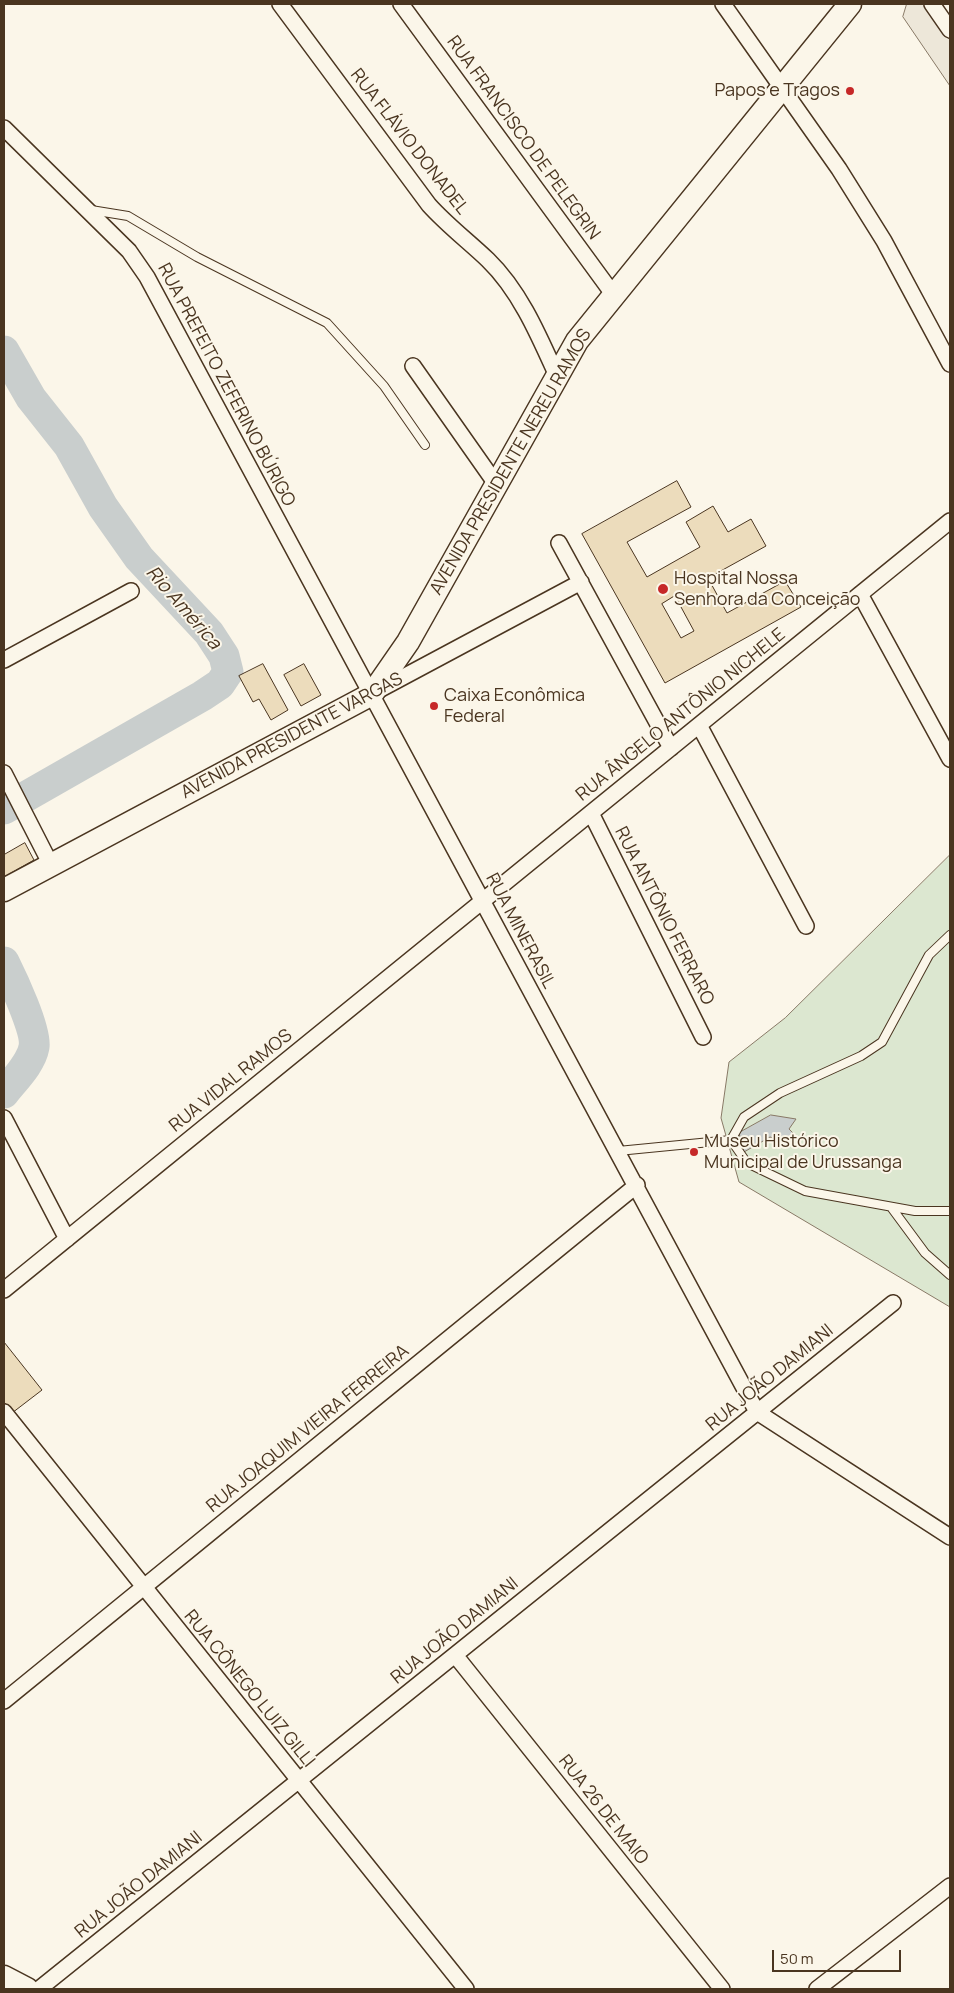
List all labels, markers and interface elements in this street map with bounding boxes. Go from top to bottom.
street label: RUA FRANCISCO DE PELEGRIN [442,32,604,244]
street label: RUA FLÁVIO DONADEL [345,65,473,219]
place label: Papos e Tragos [715,80,840,102]
marker: Papos e Tragos [844,85,856,97]
street label: RUA PREFEITO ZEFERINO BÚRIGO [153,260,299,510]
street label: AVENIDA PRESIDENTE NEREU RAMOS [426,325,596,599]
water label: Rio América [141,562,225,654]
place label: Hospital Nossa Senhora da Conceição [674,568,860,610]
marker: Hospital Nossa Senhora da Conceição [656,582,670,596]
street label: RUA ÂNGELO ANTÔNIO NICHELE [572,624,790,806]
street label: AVENIDA PRESIDENTE VARGAS [177,668,407,804]
place label: Caixa Econômica Federal [444,685,585,728]
marker: Caixa Econômica Federal [428,700,440,712]
street label: RUA ANTÔNIO FERRARO [610,823,718,1009]
street label: RUA MINERASIL [481,870,559,992]
street label: RUA VIDAL RAMOS [165,1025,297,1137]
place label: Museu Histórico Municipal de Urussanga [704,1131,902,1174]
marker: Museu Histórico Municipal de Urussanga [688,1146,700,1158]
street label: RUA JOÃO DAMIANI [702,1320,838,1436]
street label: RUA JOAQUIM VIEIRA FERREIRA [202,1341,414,1517]
street label: RUA JOÃO DAMIANI [387,1573,523,1689]
street label: RUA CÔNEGO LUIZ GILLI [179,1606,319,1772]
street label: RUA 26 DE MAIO [553,1751,653,1869]
street label: RUA JOÃO DAMIANI [71,1827,207,1943]
scale bar [774,1940,903,1972]
text: 50 m [780,1948,814,1969]

